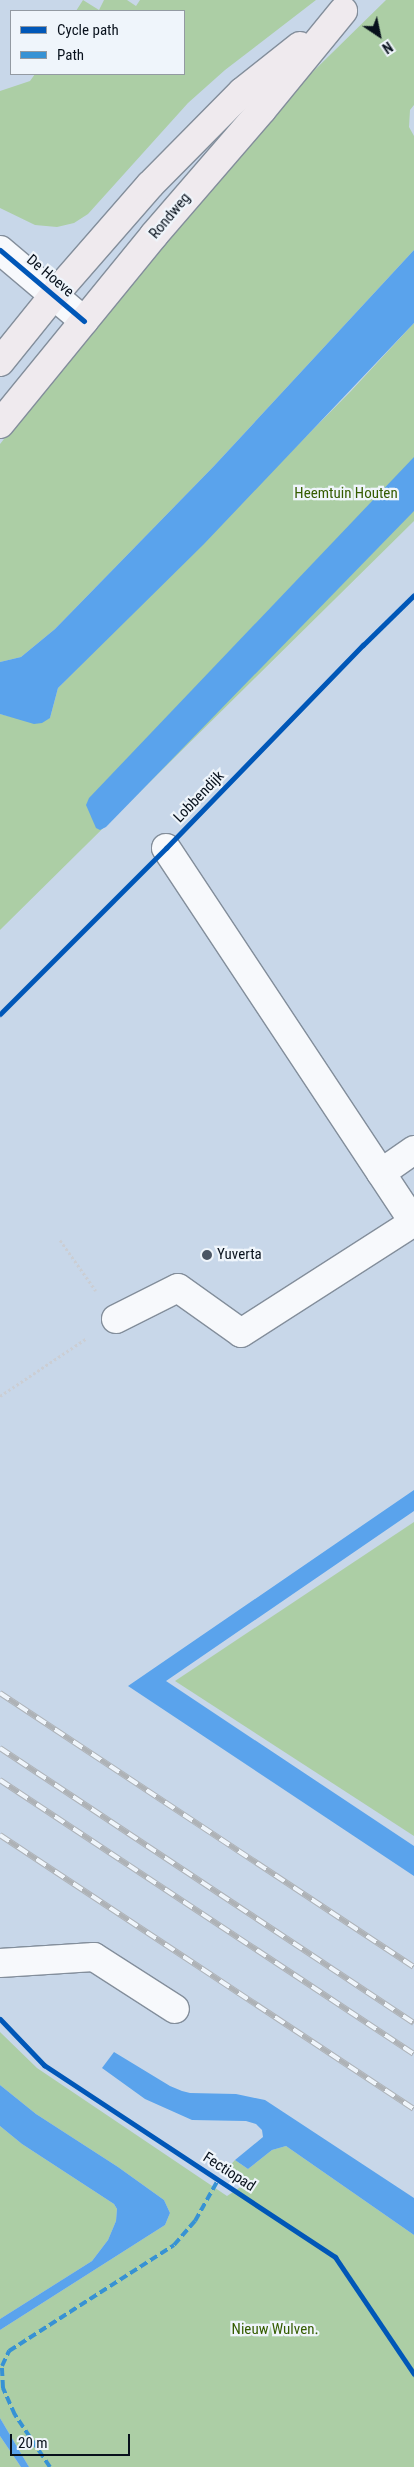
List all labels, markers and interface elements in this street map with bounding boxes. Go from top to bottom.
legend [10,10,185,75]
north arrow [354,10,404,60]
text: Cycle path [57,21,119,39]
text: N [379,38,395,56]
text: Path [57,46,84,64]
street label: Rondweg [146,189,194,243]
street label: De Hoeve [23,251,77,301]
park label: Heemtuin Houten [294,485,398,503]
street label: Lobbendijk [170,767,228,827]
place label: Yuverta [217,1246,262,1264]
marker: Yuverta [201,1249,213,1261]
street label: Fectiopad [200,2149,258,2195]
park label: Nieuw Wulven. [232,2321,318,2339]
scale bar [12,2424,132,2456]
text: 20 m [18,2434,48,2452]

